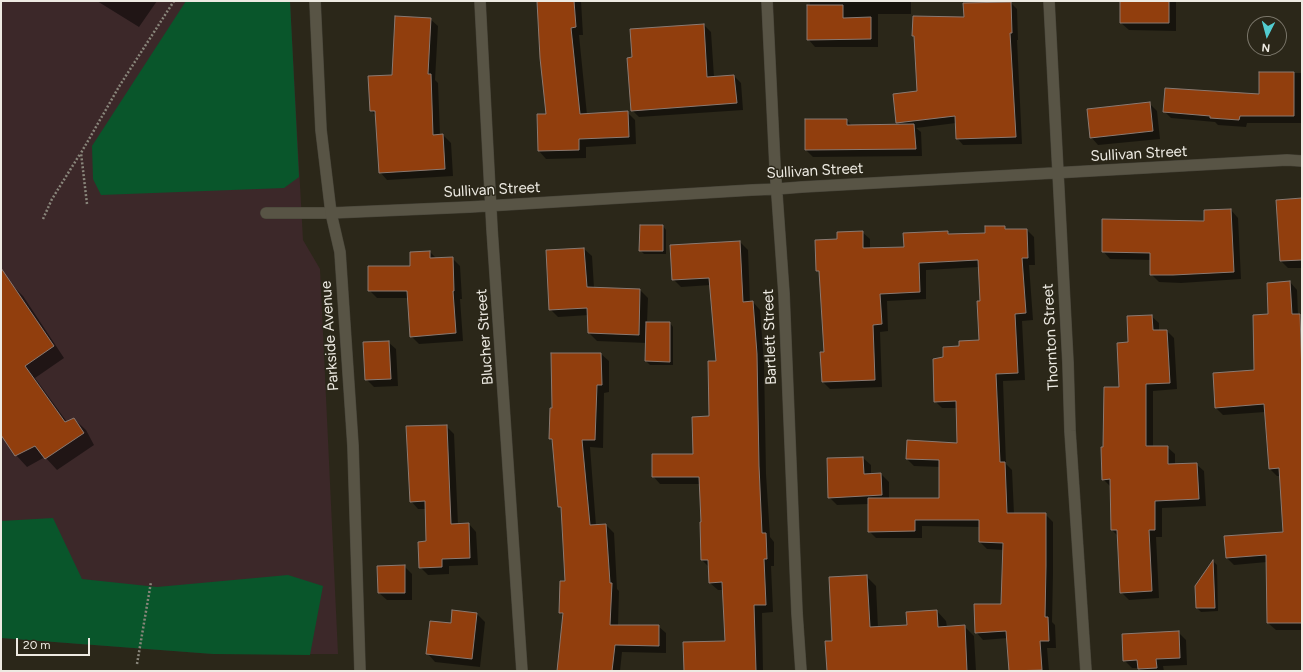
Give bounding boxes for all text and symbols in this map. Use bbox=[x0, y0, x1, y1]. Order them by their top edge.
north arrow bbox=[1247, 16, 1287, 56]
text: N bbox=[1261, 41, 1271, 54]
street label: Sullivan Street bbox=[1090, 142, 1188, 166]
street label: Sullivan Street bbox=[766, 159, 864, 183]
street label: Sullivan Street bbox=[443, 178, 541, 202]
street label: Parkside Avenue bbox=[317, 280, 343, 392]
street label: Thornton Street bbox=[1039, 283, 1063, 391]
street label: Blucher Street bbox=[473, 288, 497, 386]
street label: Bartlett Street bbox=[759, 289, 781, 385]
scale bar bbox=[18, 630, 92, 656]
text: 20 m bbox=[23, 638, 51, 652]

